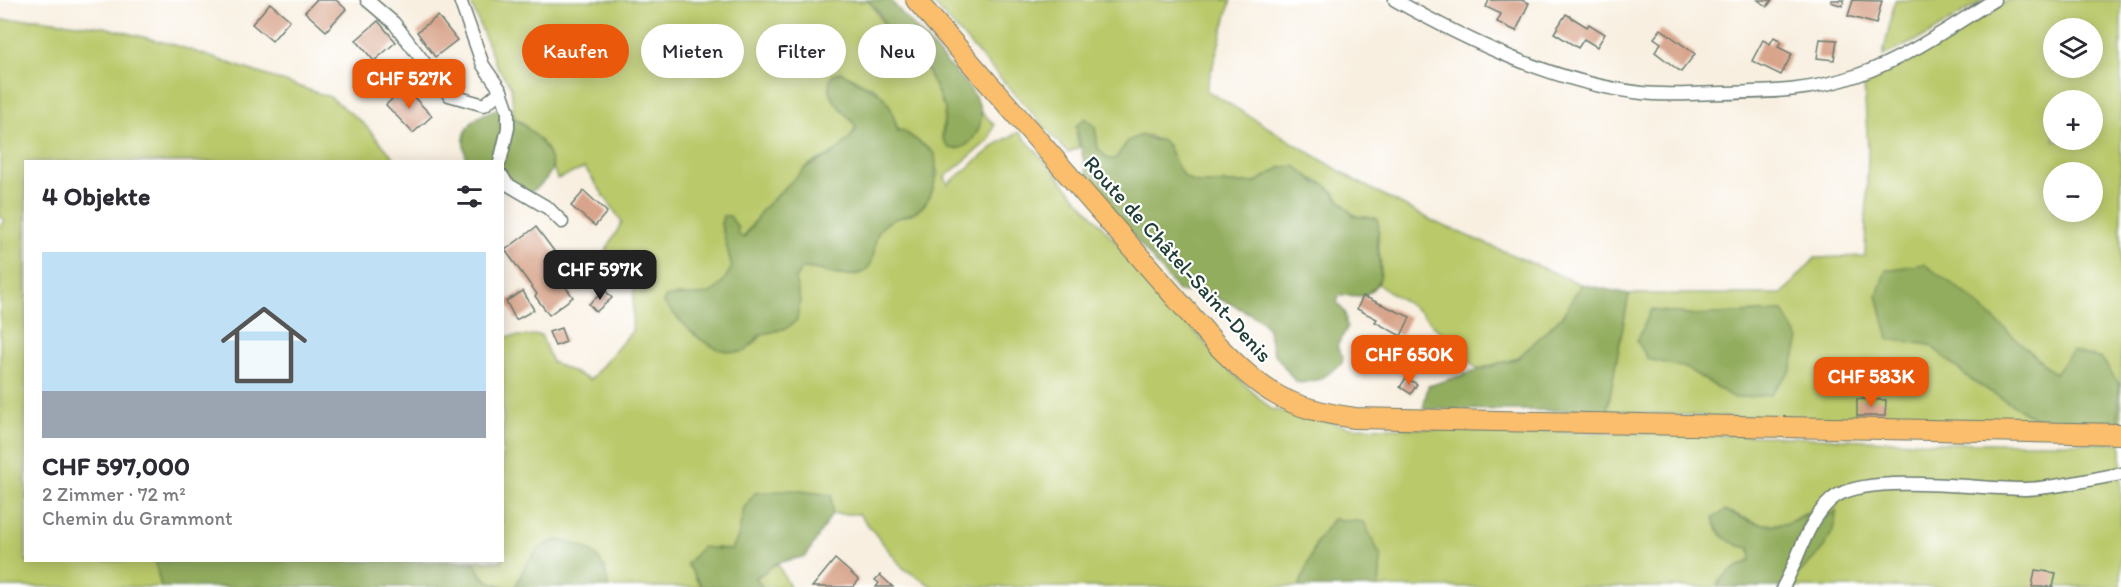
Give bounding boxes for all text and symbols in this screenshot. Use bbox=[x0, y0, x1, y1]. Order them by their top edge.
map controls bbox=[2043, 18, 2103, 222]
button: layers bbox=[2043, 18, 2103, 78]
chip: Kaufen bbox=[522, 24, 629, 78]
chip: Mieten bbox=[641, 24, 744, 78]
chip: Filter bbox=[756, 24, 846, 78]
chip: Neu bbox=[858, 24, 936, 78]
pin: CHF 527K bbox=[347, 59, 471, 110]
text: CHF 527K bbox=[366, 66, 452, 90]
button: + bbox=[2043, 90, 2103, 150]
street label: Route de Châtel-Saint-Denis bbox=[1078, 150, 1278, 368]
button: − bbox=[2043, 162, 2103, 222]
text: 4 Objekte bbox=[42, 180, 150, 212]
icon: filters bbox=[453, 180, 486, 213]
pin: CHF 597K bbox=[538, 250, 662, 301]
text: CHF 597K bbox=[557, 257, 643, 281]
icon: home bbox=[210, 291, 318, 399]
pin: CHF 650K bbox=[1347, 335, 1471, 386]
text: CHF 650K bbox=[1365, 342, 1453, 366]
pin: CHF 583K bbox=[1809, 357, 1933, 408]
text: CHF 583K bbox=[1828, 364, 1914, 388]
text: CHF 597,000 bbox=[42, 450, 190, 482]
text: 2 Zimmer · 72 m² bbox=[42, 482, 186, 506]
text: Chemin du Grammont bbox=[42, 506, 233, 530]

